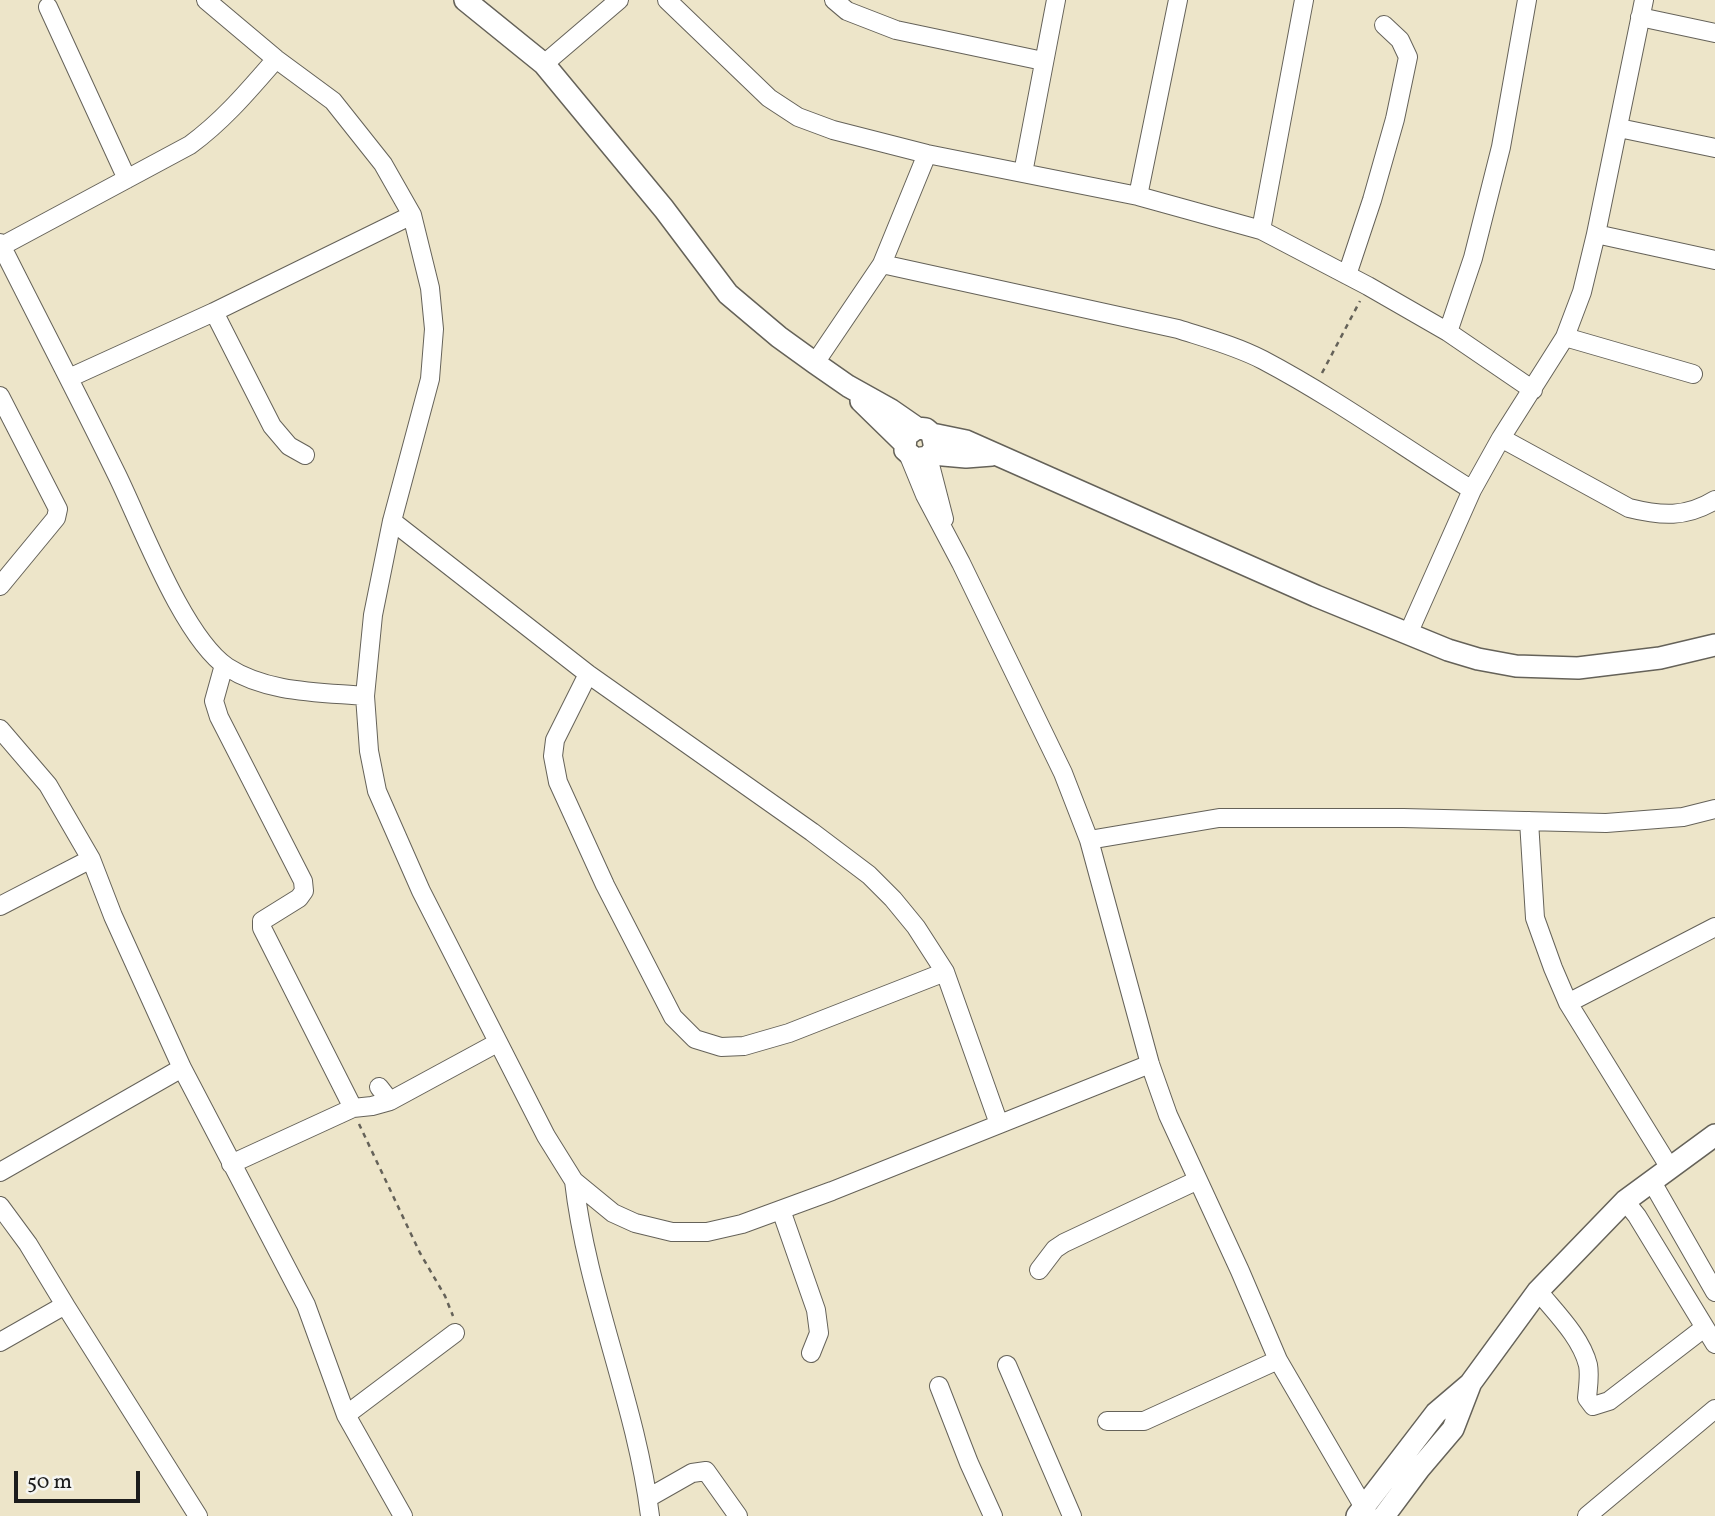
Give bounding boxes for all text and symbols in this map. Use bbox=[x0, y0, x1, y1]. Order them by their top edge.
scale bar bbox=[18, 1456, 144, 1500]
text: 50 m bbox=[27, 1468, 72, 1497]

